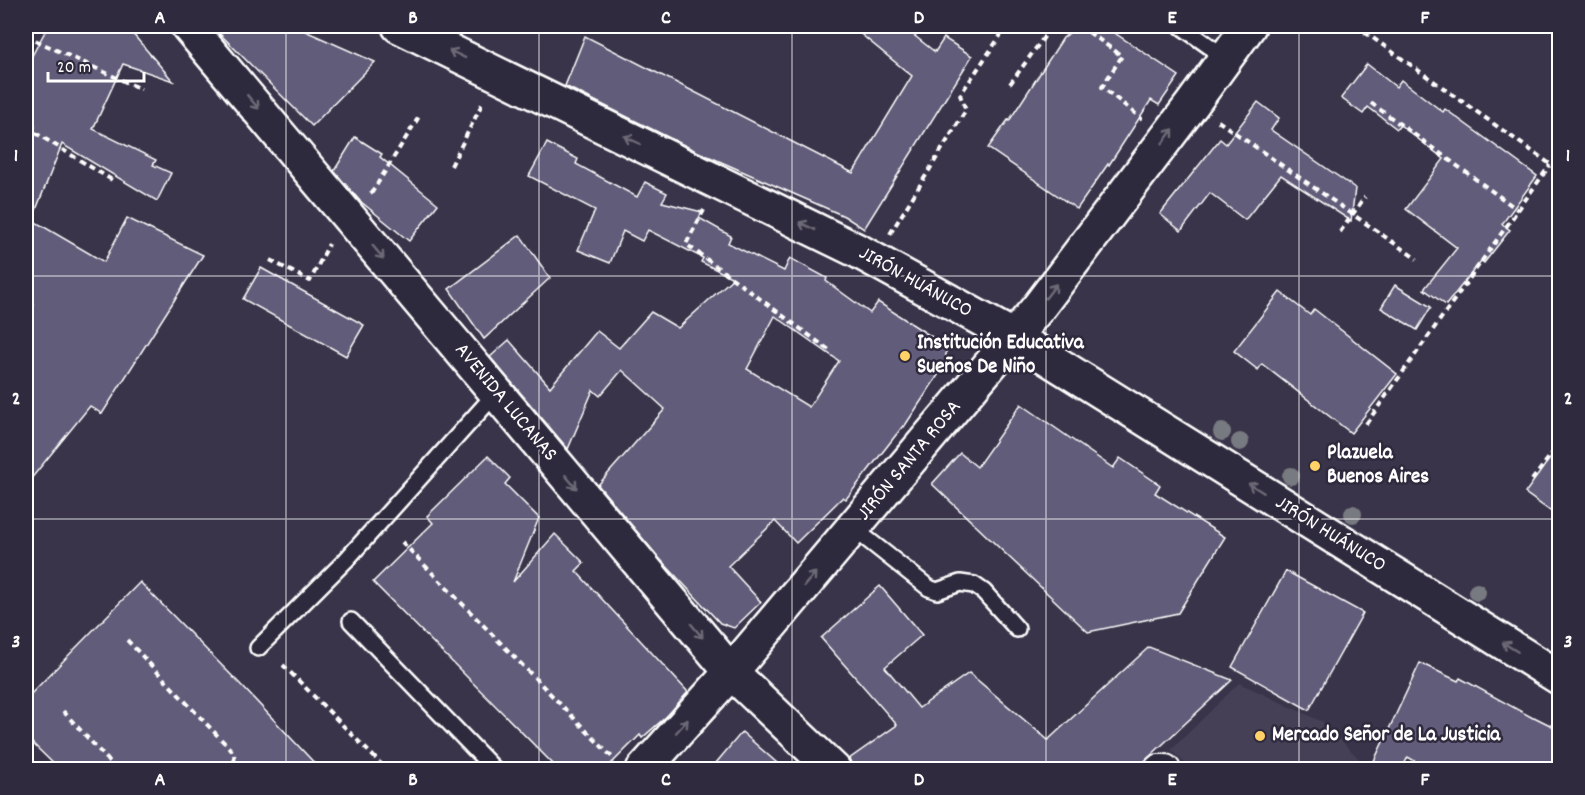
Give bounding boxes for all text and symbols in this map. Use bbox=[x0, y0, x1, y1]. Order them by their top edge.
text: A bbox=[155, 5, 166, 33]
text: B bbox=[408, 5, 418, 33]
text: C bbox=[661, 5, 671, 33]
text: D bbox=[914, 5, 925, 33]
text: E bbox=[1167, 5, 1177, 33]
text: F bbox=[1421, 5, 1431, 33]
scale bar bbox=[48, 45, 144, 83]
one-way arrow bbox=[449, 48, 467, 59]
text: 20 m bbox=[57, 56, 91, 81]
one-way arrow bbox=[246, 94, 260, 109]
one-way arrow bbox=[1162, 128, 1174, 144]
one-way arrow bbox=[624, 134, 642, 146]
text: 1 bbox=[14, 143, 18, 171]
text: 1 bbox=[1566, 143, 1570, 171]
one-way arrow bbox=[799, 220, 817, 232]
street label: JIRÓN HUÁNUCO bbox=[853, 239, 977, 327]
one-way arrow bbox=[371, 244, 385, 259]
one-way arrow bbox=[1044, 284, 1057, 300]
place label: Institución Educativa Sueños De Niño bbox=[917, 329, 1085, 383]
street label: AVENIDA LUCANAS bbox=[446, 337, 564, 469]
marker: Institución Educativa Sueños De Niño bbox=[898, 349, 912, 363]
text: 2 bbox=[12, 386, 20, 414]
text: 2 bbox=[1564, 386, 1572, 414]
street label: JIRÓN SANTA ROSA bbox=[850, 394, 970, 528]
place label: Plazuela Buenos Aires bbox=[1327, 439, 1429, 493]
marker: Plazuela Buenos Aires bbox=[1308, 459, 1322, 473]
one-way arrow bbox=[564, 474, 578, 489]
one-way arrow bbox=[1248, 482, 1264, 494]
street label: JIRÓN HUÁNUCO bbox=[1269, 489, 1391, 581]
one-way arrow bbox=[803, 572, 817, 587]
one-way arrow bbox=[690, 623, 703, 639]
text: 3 bbox=[12, 629, 20, 657]
text: 3 bbox=[1564, 629, 1572, 657]
one-way arrow bbox=[1502, 641, 1519, 653]
one-way arrow bbox=[675, 719, 689, 734]
place label: Mercado Señor de La Justicia bbox=[1272, 721, 1501, 751]
marker: Mercado Señor de La Justicia bbox=[1253, 729, 1267, 743]
text: A bbox=[155, 767, 166, 795]
text: B bbox=[408, 767, 418, 795]
text: C bbox=[661, 767, 671, 795]
text: D bbox=[914, 767, 925, 795]
text: E bbox=[1167, 767, 1177, 795]
text: F bbox=[1421, 767, 1431, 795]

